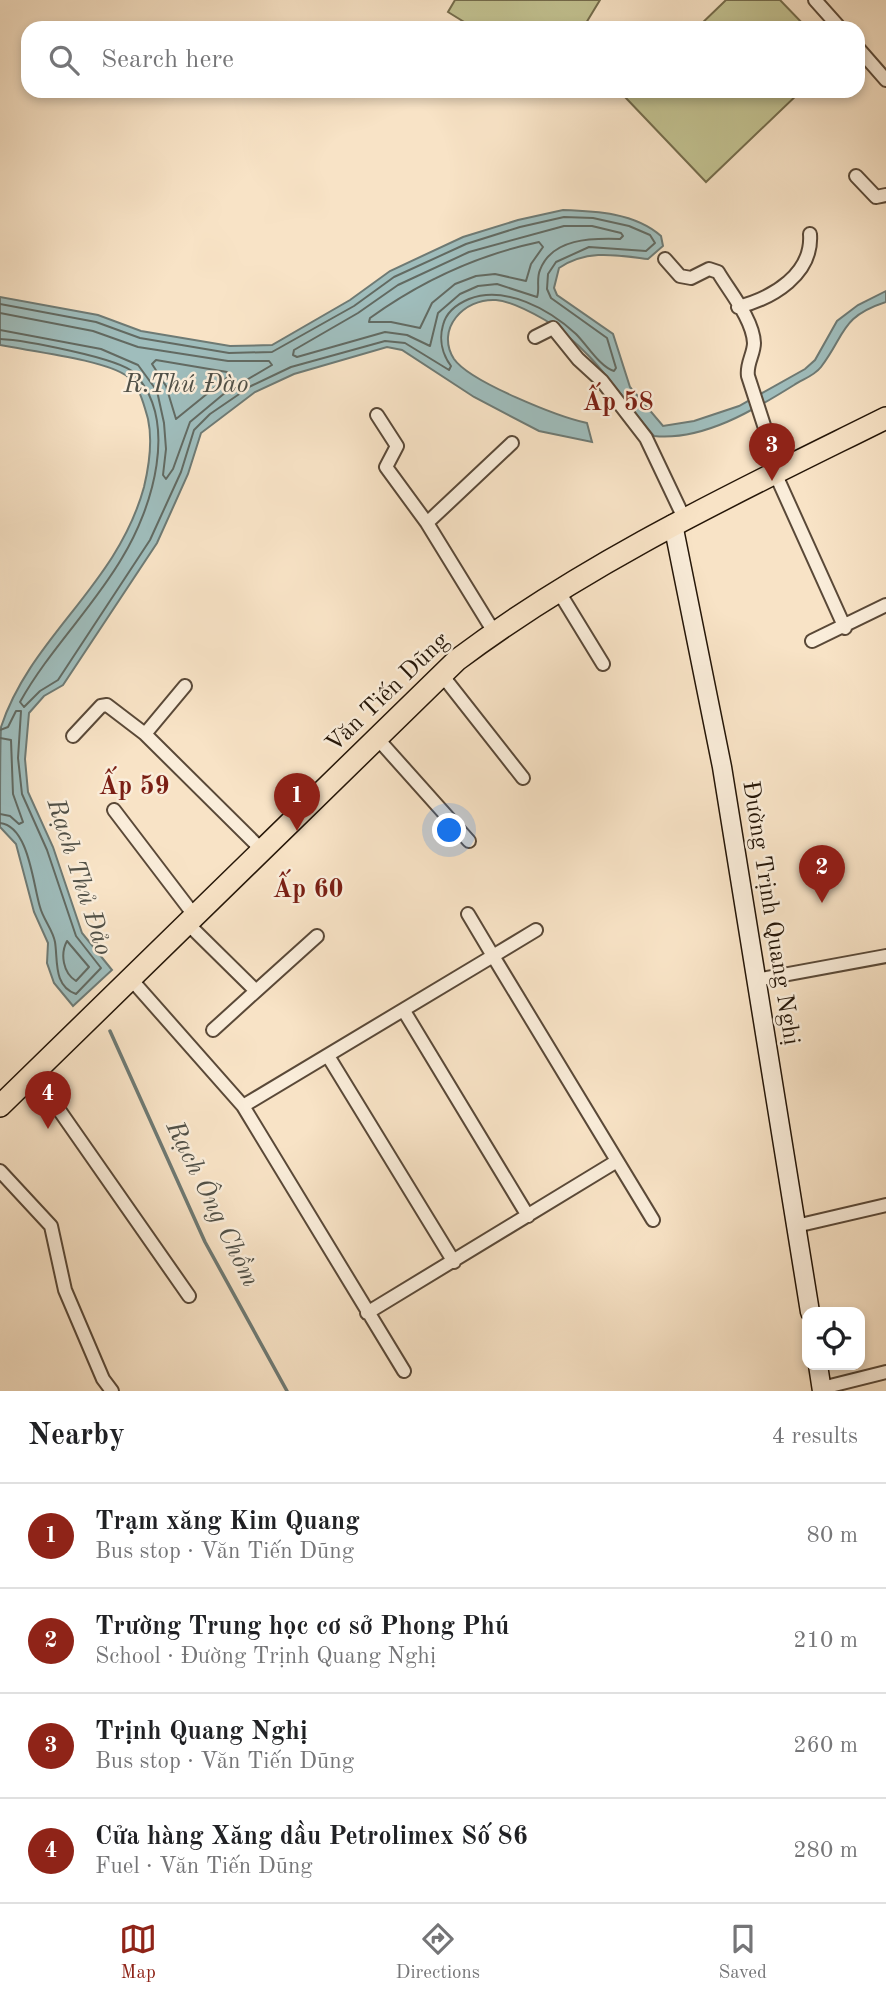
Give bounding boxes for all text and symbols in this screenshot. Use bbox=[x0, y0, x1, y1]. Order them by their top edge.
search box bbox=[21, 21, 865, 98]
icon: search bbox=[45, 41, 83, 79]
text: Search here bbox=[101, 47, 234, 73]
water label: R.Thú Đào bbox=[123, 372, 248, 398]
district label: Ấp 58 bbox=[582, 382, 654, 416]
pin: 3 bbox=[749, 423, 795, 481]
street label: Văn Tiến Dũng bbox=[321, 628, 454, 757]
district label: Ấp 59 bbox=[98, 766, 170, 800]
pin: 1 bbox=[274, 773, 320, 831]
street label: Đường Trịnh Quang Nghị bbox=[737, 779, 803, 1047]
water label: Rạch Thủ Đảo bbox=[41, 794, 117, 959]
your location bbox=[432, 813, 466, 847]
pin: 2 bbox=[799, 845, 845, 903]
district label: Ấp 60 bbox=[272, 869, 344, 903]
pin: 4 bbox=[25, 1071, 71, 1129]
water label: Rạch Ông Chồm bbox=[160, 1114, 268, 1291]
map controls bbox=[802, 1307, 865, 1370]
button: locate bbox=[802, 1307, 865, 1370]
text: Nearby bbox=[28, 1421, 125, 1451]
text: 4 results bbox=[772, 1425, 858, 1448]
text: Trạm xăng Kim Quang bbox=[95, 1509, 360, 1535]
text: 1 bbox=[44, 1524, 58, 1547]
text: 80 m bbox=[807, 1524, 858, 1547]
text: Bus stop · Văn Tiến Dũng bbox=[95, 1540, 354, 1563]
text: Trường Trung học cơ sở Phong Phú bbox=[95, 1614, 509, 1640]
text: 2 bbox=[44, 1629, 58, 1652]
text: 210 m bbox=[793, 1629, 858, 1652]
text: School · Đường Trịnh Quang Nghị bbox=[95, 1645, 436, 1668]
text: Trịnh Quang Nghị bbox=[95, 1719, 308, 1745]
text: 3 bbox=[44, 1734, 58, 1757]
text: 260 m bbox=[793, 1734, 858, 1757]
text: Bus stop · Văn Tiến Dũng bbox=[95, 1750, 354, 1773]
text: Cửa hàng Xăng dầu Petrolimex Số 86 bbox=[95, 1824, 528, 1850]
text: 4 bbox=[44, 1839, 58, 1862]
text: 280 m bbox=[793, 1839, 858, 1862]
text: Fuel · Văn Tiến Dũng bbox=[95, 1855, 313, 1878]
tab: Map bbox=[119, 1920, 157, 1985]
tab: Directions bbox=[396, 1920, 480, 1985]
tab: Saved bbox=[718, 1920, 767, 1985]

